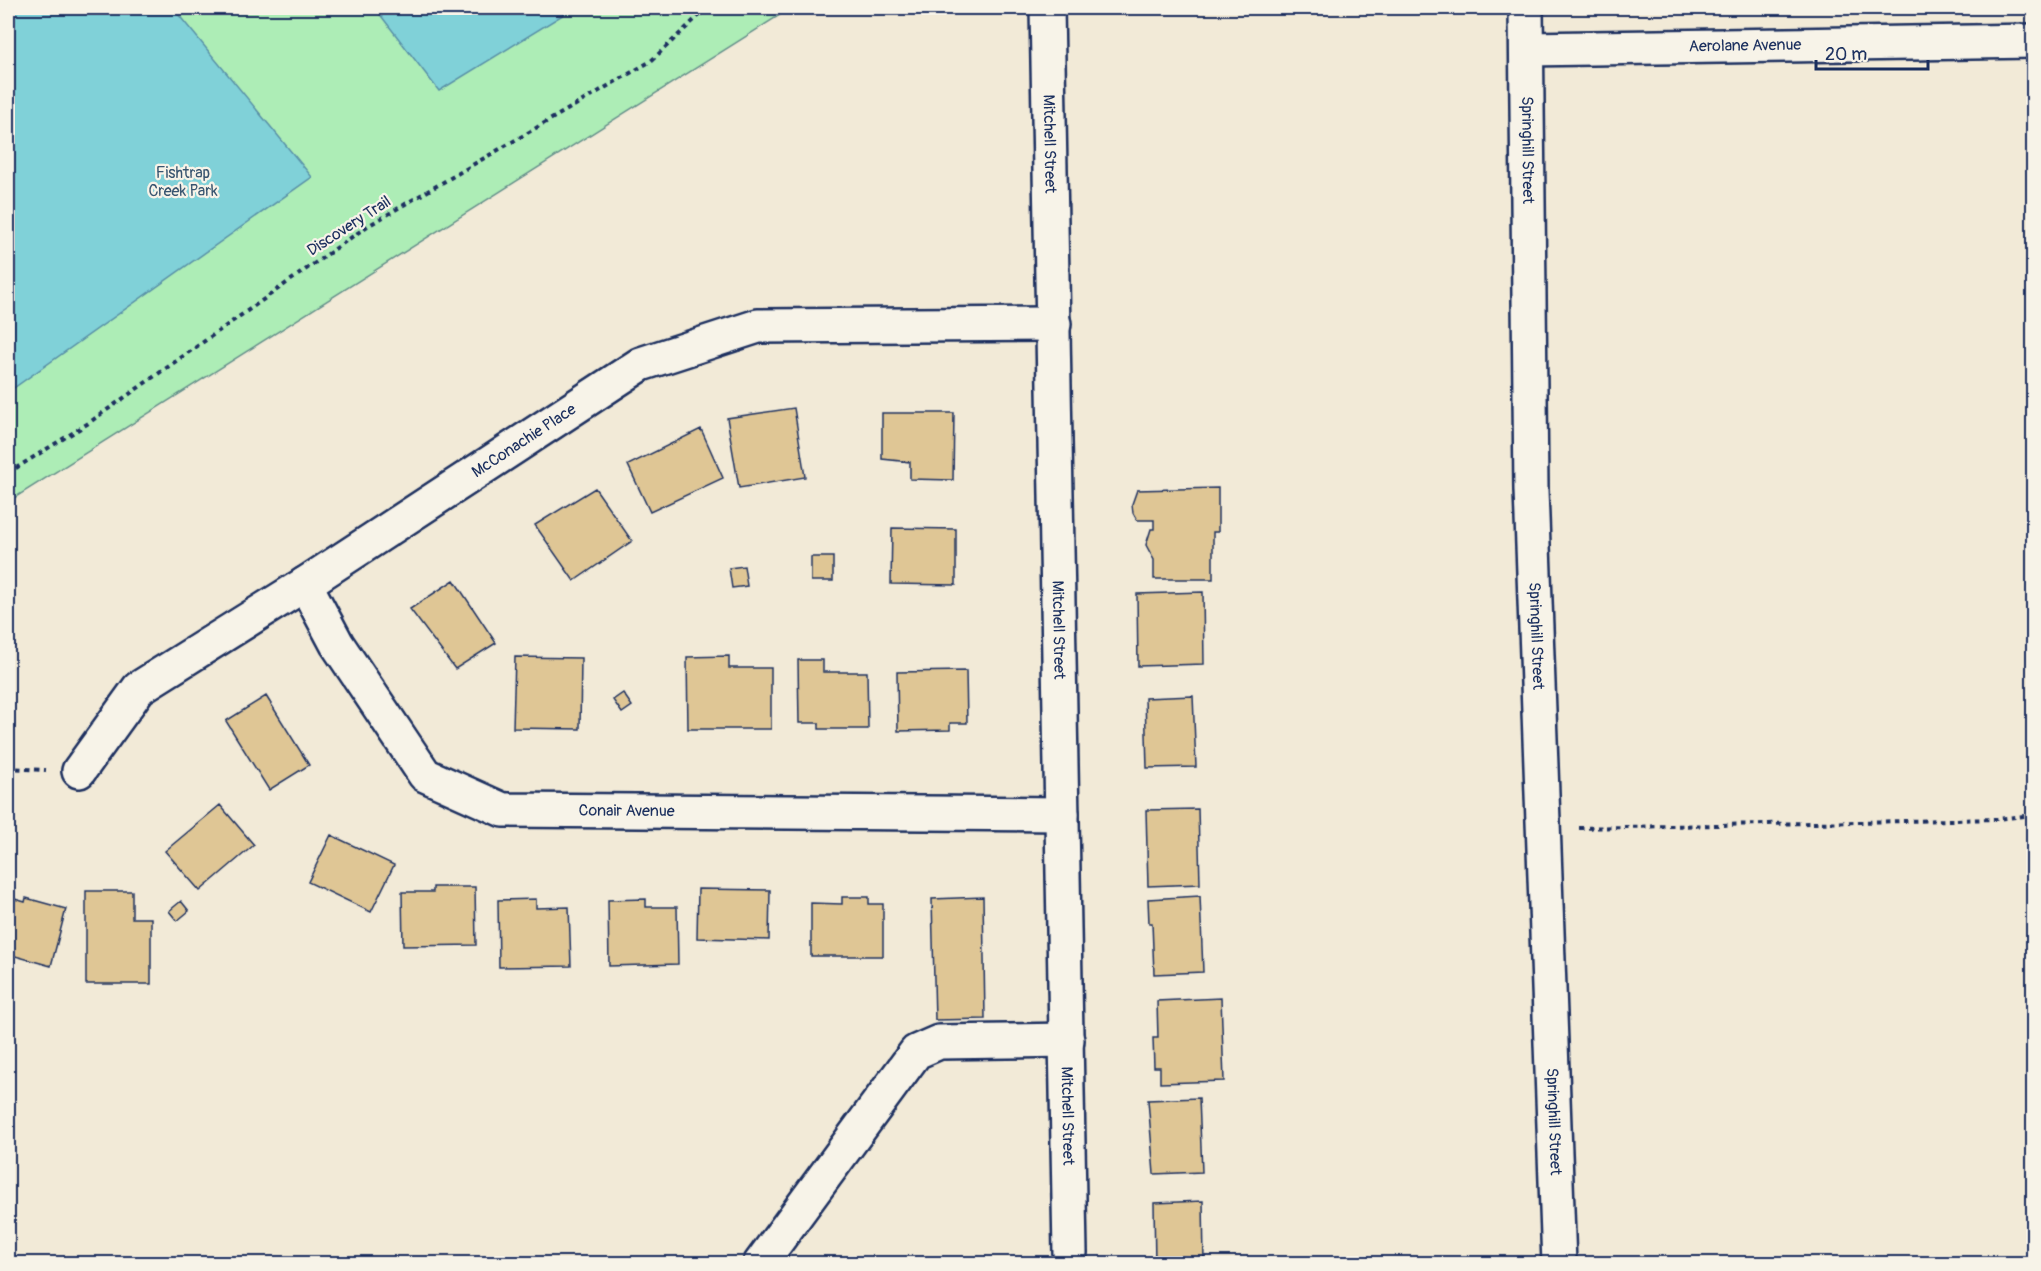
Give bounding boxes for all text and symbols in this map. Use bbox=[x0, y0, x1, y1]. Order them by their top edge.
scale bar bbox=[1816, 33, 1928, 71]
street label: Aerolane Avenue bbox=[1688, 35, 1802, 56]
text: 20 m bbox=[1825, 43, 1867, 66]
street label: Mitchell Street bbox=[1039, 94, 1060, 194]
street label: Springhill Street bbox=[1517, 96, 1538, 204]
park label: Fishtrap Creek Park bbox=[148, 163, 218, 201]
street label: Discovery Trail bbox=[303, 191, 395, 261]
street label: McConachie Place bbox=[468, 399, 580, 482]
street label: Mitchell Street bbox=[1048, 580, 1069, 680]
street label: Springhill Street bbox=[1524, 582, 1548, 691]
street label: Conair Avenue bbox=[579, 801, 675, 821]
street label: Mitchell Street bbox=[1057, 1066, 1078, 1166]
street label: Springhill Street bbox=[1542, 1067, 1566, 1176]

